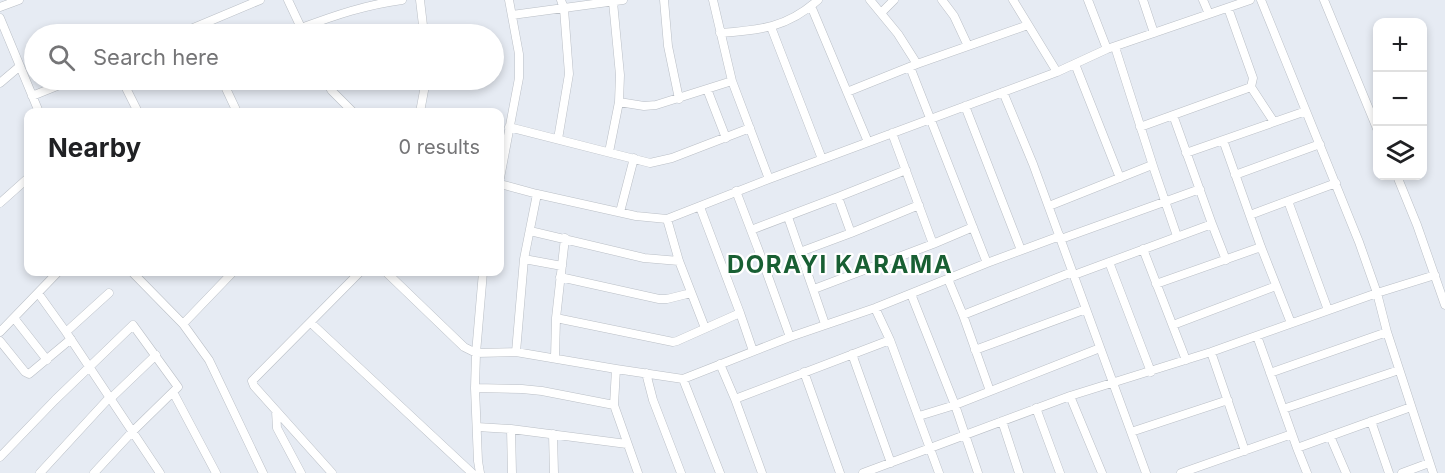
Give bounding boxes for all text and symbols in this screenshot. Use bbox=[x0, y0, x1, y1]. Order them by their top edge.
map controls bbox=[1373, 18, 1427, 180]
button: + bbox=[1373, 18, 1427, 72]
search box bbox=[24, 24, 504, 90]
icon: search bbox=[45, 41, 78, 74]
text: Search here bbox=[93, 44, 219, 70]
button: − bbox=[1373, 72, 1427, 126]
button: layers bbox=[1373, 126, 1427, 180]
text: Nearby bbox=[48, 132, 141, 163]
text: 0 results bbox=[398, 135, 480, 159]
district label: DORAYI KARAMA bbox=[727, 250, 953, 279]

